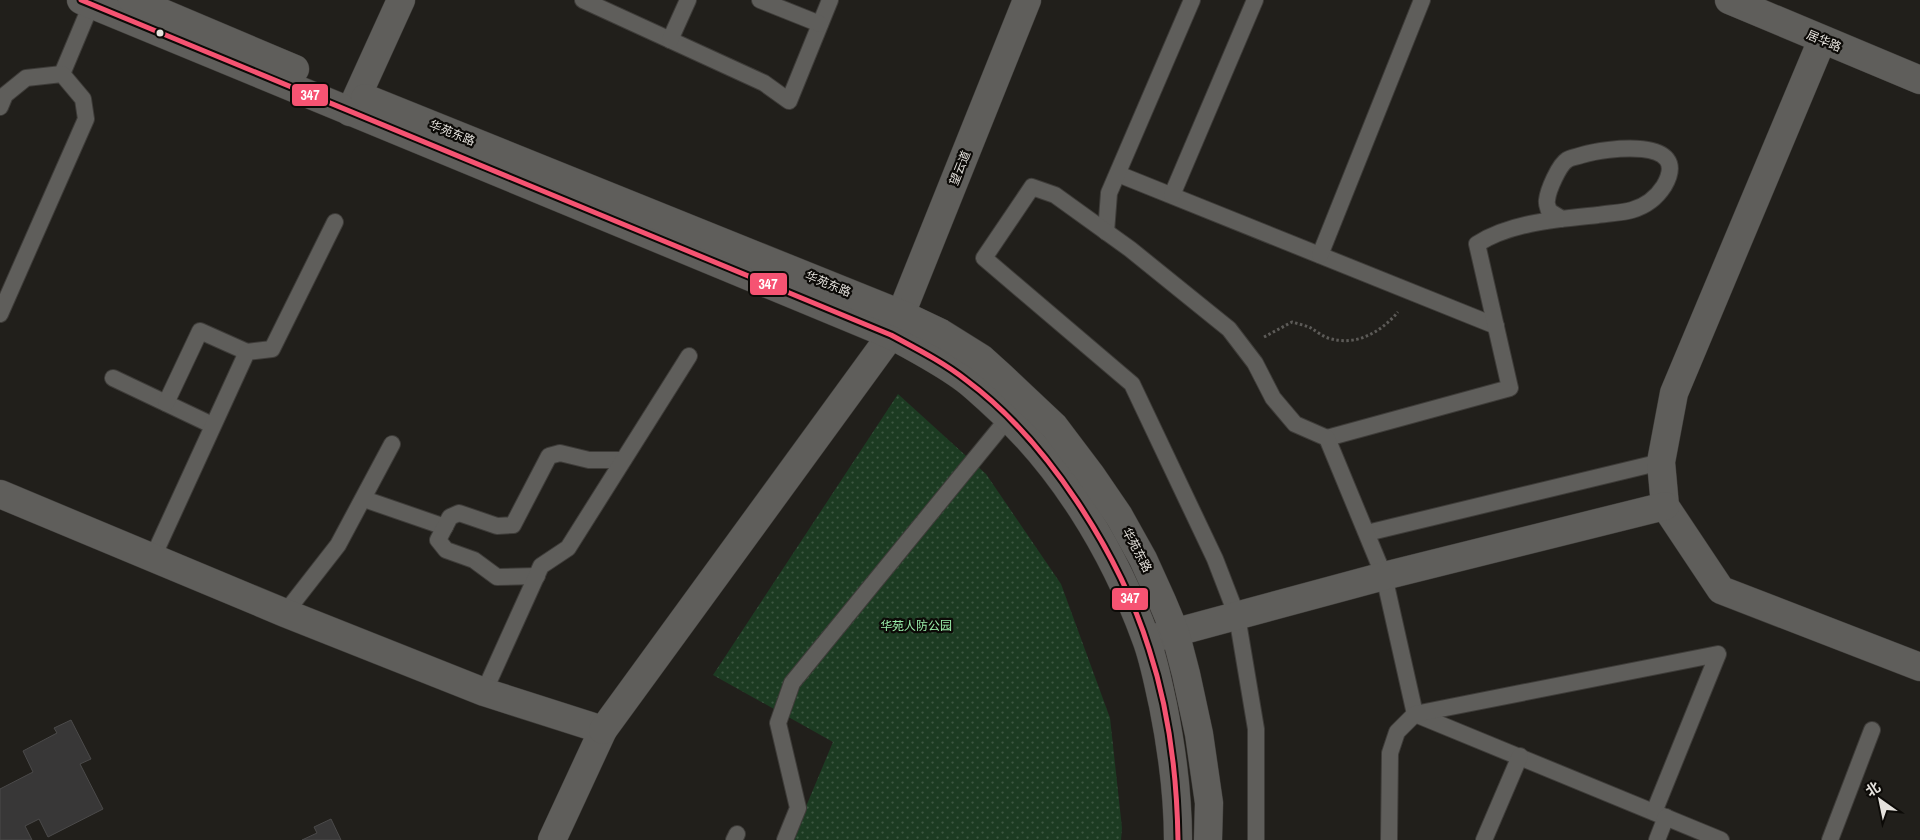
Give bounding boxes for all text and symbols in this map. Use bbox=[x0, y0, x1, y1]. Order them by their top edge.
street label: 居华路 bbox=[1804, 27, 1844, 55]
unlabelled marker bbox=[155, 28, 165, 38]
line badge: 347 bbox=[291, 83, 329, 107]
text: 347 bbox=[300, 86, 320, 104]
street label: 华苑东路 bbox=[427, 117, 477, 149]
street label: 望云道 bbox=[946, 148, 974, 188]
street label: 华苑东路 bbox=[803, 268, 853, 300]
line badge: 347 bbox=[749, 272, 788, 296]
text: 347 bbox=[758, 275, 778, 293]
street label: 华苑东路 bbox=[1119, 525, 1155, 575]
line badge: 347 bbox=[1111, 587, 1149, 611]
text: 347 bbox=[1120, 589, 1140, 607]
park label: 华苑人防公园 bbox=[880, 618, 952, 634]
north arrow bbox=[1855, 775, 1905, 825]
text: 北 bbox=[1862, 778, 1884, 800]

